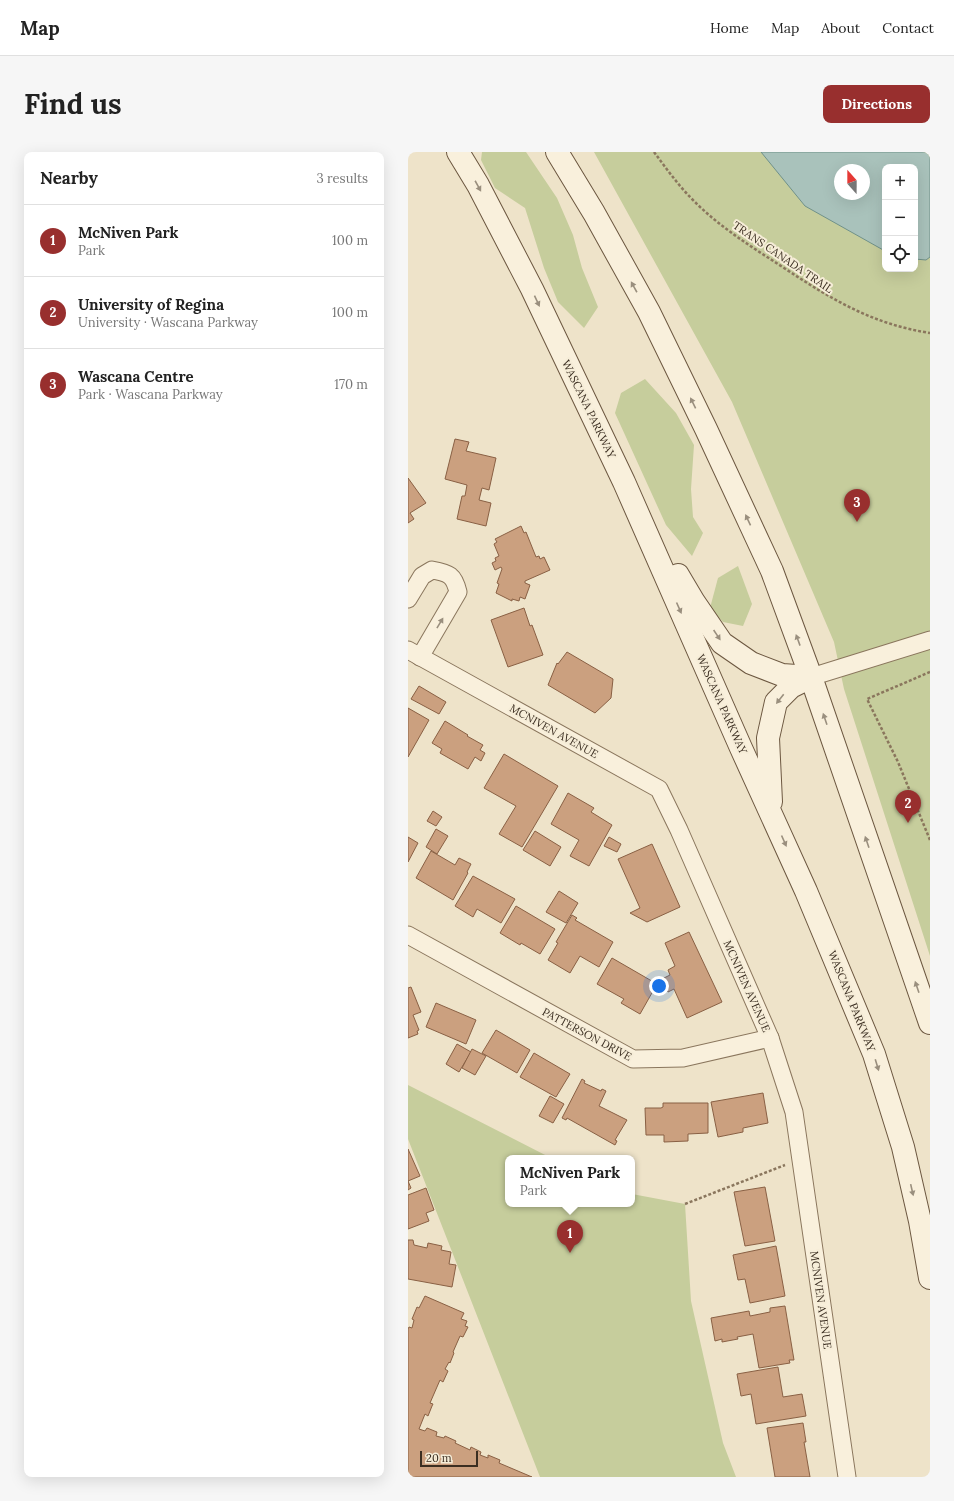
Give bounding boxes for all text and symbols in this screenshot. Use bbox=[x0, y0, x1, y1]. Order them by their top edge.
text: Map bbox=[20, 16, 60, 40]
text: Home bbox=[710, 19, 749, 37]
text: Map bbox=[771, 19, 799, 37]
text: About bbox=[821, 19, 860, 37]
text: Contact bbox=[882, 19, 934, 37]
button: Directions bbox=[823, 85, 930, 123]
text: Find us bbox=[24, 86, 122, 122]
north arrow bbox=[834, 164, 870, 200]
map controls bbox=[882, 164, 918, 272]
button: + bbox=[882, 164, 918, 200]
text: Nearby bbox=[40, 167, 98, 189]
text: 3 results bbox=[316, 170, 368, 187]
one-way arrow bbox=[474, 180, 481, 191]
button: − bbox=[882, 200, 918, 236]
street label: TRANS CANADA TRAIL bbox=[730, 218, 836, 296]
text: McNiven Park bbox=[78, 223, 179, 242]
text: 1 bbox=[50, 232, 56, 249]
text: 100 m bbox=[332, 232, 368, 249]
button: locate bbox=[882, 236, 918, 272]
text: Park bbox=[78, 242, 105, 259]
one-way arrow bbox=[631, 281, 638, 293]
text: University of Regina bbox=[78, 295, 224, 314]
one-way arrow bbox=[534, 295, 540, 307]
text: 2 bbox=[50, 304, 56, 321]
text: 100 m bbox=[332, 304, 368, 321]
text: University · Wascana Parkway bbox=[78, 314, 258, 331]
street label: WASCANA PARKWAY bbox=[559, 358, 619, 461]
text: Wascana Centre bbox=[78, 367, 194, 386]
text: 3 bbox=[49, 376, 57, 393]
text: 170 m bbox=[334, 376, 368, 393]
text: Park · Wascana Parkway bbox=[78, 386, 223, 403]
one-way arrow bbox=[690, 397, 696, 408]
pin: 3 bbox=[844, 489, 870, 522]
one-way arrow bbox=[745, 515, 751, 526]
one-way arrow bbox=[677, 602, 683, 614]
one-way arrow bbox=[436, 618, 444, 628]
one-way arrow bbox=[713, 630, 720, 641]
one-way arrow bbox=[794, 634, 800, 646]
street label: WASCANA PARKWAY bbox=[694, 652, 751, 757]
one-way arrow bbox=[776, 694, 784, 705]
street label: MCNIVEN AVENUE bbox=[507, 701, 601, 761]
one-way arrow bbox=[821, 712, 827, 724]
pin: 2 bbox=[895, 790, 921, 823]
one-way arrow bbox=[864, 835, 870, 847]
one-way arrow bbox=[781, 836, 787, 847]
street label: MCNIVEN AVENUE bbox=[720, 938, 774, 1034]
street label: WASCANA PARKWAY bbox=[825, 948, 879, 1055]
your location bbox=[649, 976, 669, 996]
one-way arrow bbox=[914, 980, 920, 992]
street label: PATTERSON DRIVE bbox=[540, 1004, 634, 1064]
one-way arrow bbox=[874, 1059, 880, 1071]
popup bbox=[505, 1155, 635, 1207]
text: McNiven Park bbox=[520, 1163, 620, 1182]
text: Park bbox=[520, 1182, 547, 1199]
one-way arrow bbox=[910, 1183, 916, 1196]
pin: 1 bbox=[557, 1220, 583, 1253]
street label: MCNIVEN AVENUE bbox=[807, 1250, 835, 1350]
scale bar bbox=[420, 1449, 478, 1468]
text: 20 m bbox=[426, 1451, 451, 1465]

